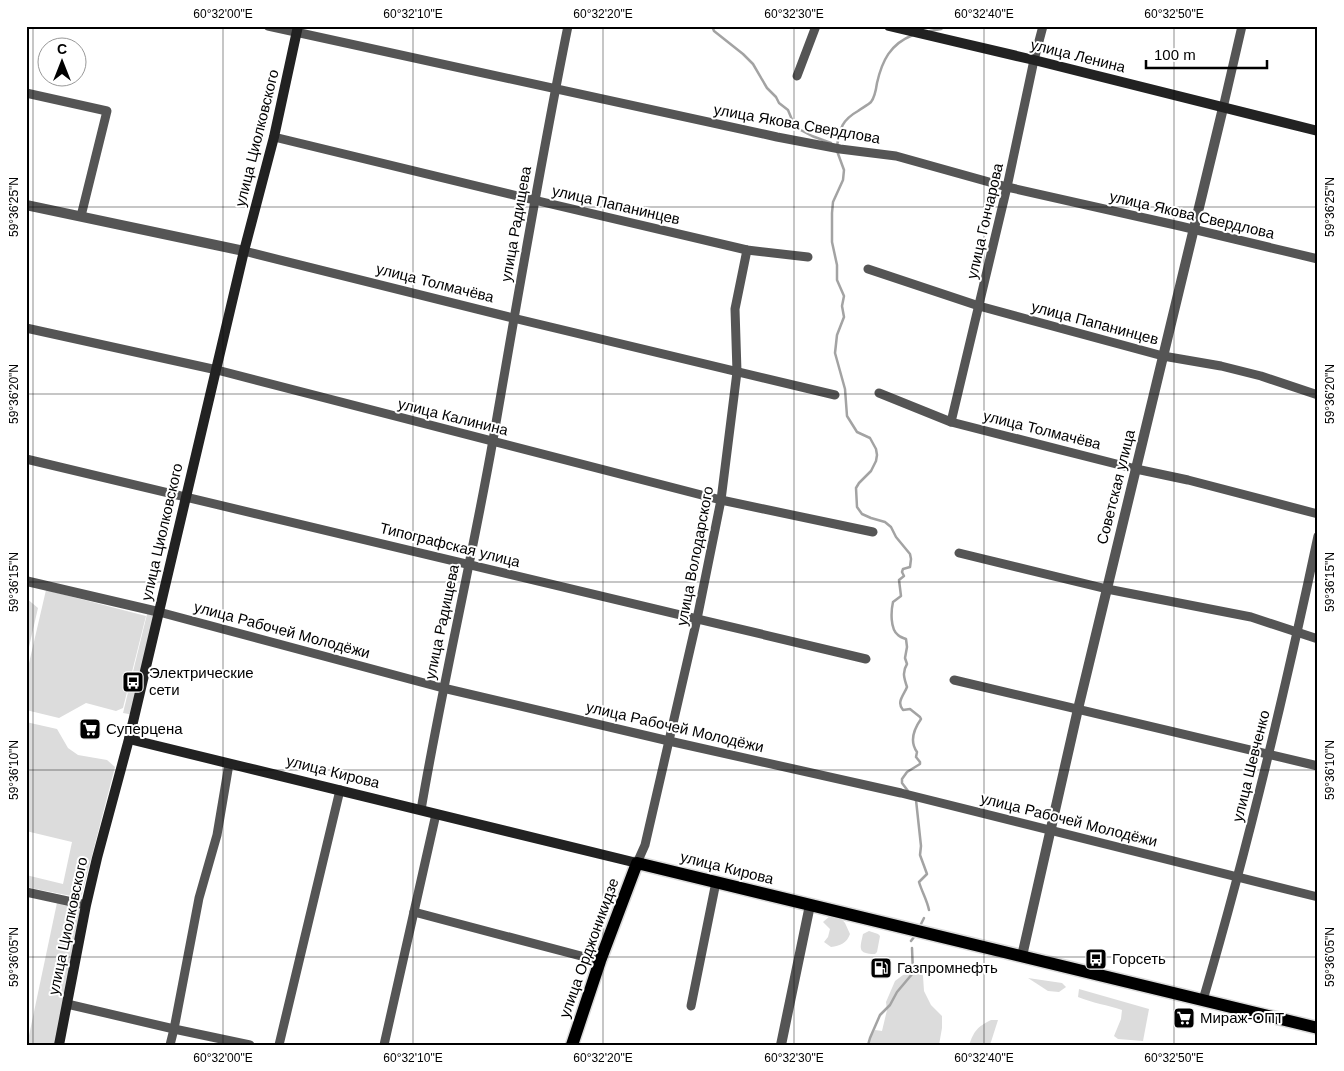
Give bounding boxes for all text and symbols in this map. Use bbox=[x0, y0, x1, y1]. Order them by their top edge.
text: 60°32'00"E bbox=[193, 7, 253, 21]
text: 60°32'10"E bbox=[383, 7, 443, 21]
text: 60°32'20"E bbox=[573, 7, 633, 21]
text: 60°32'30"E bbox=[764, 7, 824, 21]
text: 60°32'40"E bbox=[954, 7, 1014, 21]
text: 60°32'50"E bbox=[1144, 7, 1204, 21]
street label: улица Ленина bbox=[1029, 36, 1128, 76]
north arrow bbox=[38, 38, 88, 88]
scale bar bbox=[1146, 38, 1268, 70]
text: С bbox=[57, 41, 67, 57]
text: 100 m bbox=[1154, 46, 1196, 63]
street label: улица Циолковского bbox=[231, 68, 282, 208]
street label: улица Якова Свердлова bbox=[713, 100, 882, 147]
street label: улица Гончарова bbox=[963, 161, 1006, 280]
street label: улица Радищева bbox=[497, 164, 534, 283]
text: 59°36'25"N bbox=[7, 177, 21, 237]
text: 59°36'25"N bbox=[1323, 177, 1337, 237]
street label: улица Папанинцев bbox=[551, 182, 682, 227]
street label: улица Якова Свердлова bbox=[1108, 187, 1277, 242]
street label: улица Толмачёва bbox=[374, 260, 496, 306]
street label: улица Папанинцев bbox=[1030, 297, 1160, 348]
text: 59°36'20"N bbox=[7, 364, 21, 424]
text: 59°36'20"N bbox=[1323, 364, 1337, 424]
street label: улица Калинина bbox=[396, 395, 511, 439]
street label: улица Толмачёва bbox=[981, 407, 1103, 453]
street label: Советская улица bbox=[1093, 427, 1138, 546]
street label: улица Циолковского bbox=[137, 461, 186, 602]
street label: улица Володарского bbox=[673, 485, 716, 627]
street label: Типографская улица bbox=[378, 519, 523, 570]
text: 59°36'15"N bbox=[7, 552, 21, 612]
text: 59°36'15"N bbox=[1323, 552, 1337, 612]
street label: улица Радищева bbox=[421, 562, 462, 681]
street label: улица Рабочей Молодёжи bbox=[192, 598, 372, 661]
place label: Электрические сети bbox=[149, 664, 254, 698]
bus stop icon: Электрические сети bbox=[121, 670, 145, 694]
street label: улица Рабочей Молодёжи bbox=[585, 698, 766, 755]
street label: улица Шевченко bbox=[1228, 708, 1273, 823]
supermarket icon: Суперцена bbox=[78, 717, 102, 741]
place label: Суперцена bbox=[106, 720, 183, 737]
text: 59°36'10"N bbox=[7, 740, 21, 800]
text: 59°36'10"N bbox=[1323, 740, 1337, 800]
street label: улица Кирова bbox=[285, 752, 382, 791]
street label: улица Рабочей Молодёжи bbox=[979, 789, 1159, 850]
street label: улица Кирова bbox=[679, 848, 776, 887]
street label: улица Циолковского bbox=[45, 855, 90, 996]
street label: улица Орджоникидзе bbox=[555, 876, 622, 1020]
text: 59°36'05"N bbox=[7, 927, 21, 987]
text: 59°36'05"N bbox=[1323, 927, 1337, 987]
bus stop icon: Горсеть bbox=[1084, 947, 1108, 971]
place label: Горсеть bbox=[1112, 950, 1166, 967]
fuel station icon: Газпромнефть bbox=[869, 956, 893, 980]
place label: Газпромнефть bbox=[897, 959, 998, 976]
supermarket icon: Мираж-ОПТ bbox=[1172, 1006, 1196, 1030]
place label: Мираж-ОПТ bbox=[1200, 1009, 1284, 1026]
text: 60°32'00"E bbox=[193, 1051, 253, 1065]
text: 60°32'10"E bbox=[383, 1051, 443, 1065]
text: 60°32'20"E bbox=[573, 1051, 633, 1065]
text: 60°32'30"E bbox=[764, 1051, 824, 1065]
text: 60°32'40"E bbox=[954, 1051, 1014, 1065]
text: 60°32'50"E bbox=[1144, 1051, 1204, 1065]

